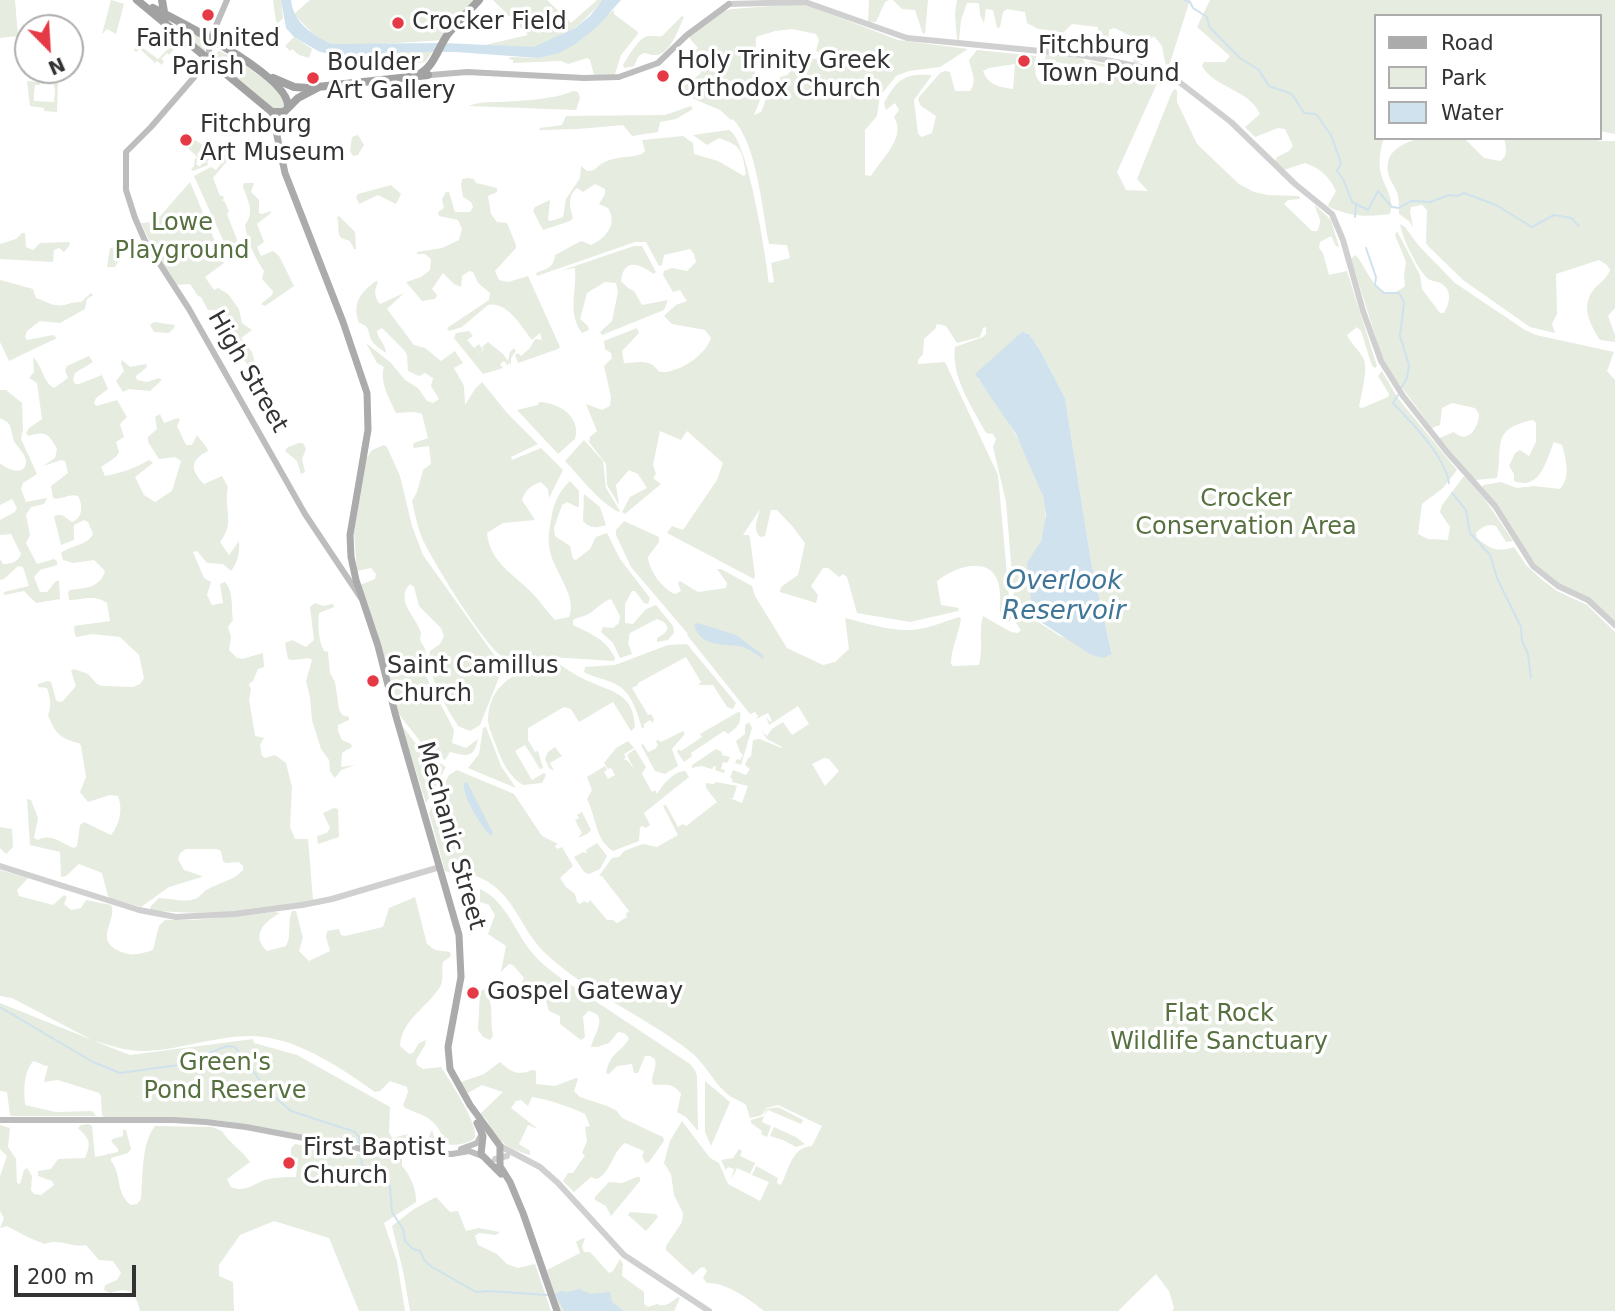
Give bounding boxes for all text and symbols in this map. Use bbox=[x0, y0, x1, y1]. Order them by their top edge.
marker: Faith United Parish bbox=[200, 7, 216, 23]
place label: Crocker Field bbox=[412, 9, 567, 37]
north arrow bbox=[14, 14, 84, 84]
legend bbox=[1374, 14, 1601, 140]
marker: Crocker Field bbox=[390, 15, 406, 31]
place label: Faith United Parish bbox=[136, 26, 280, 82]
text: Road bbox=[1441, 31, 1494, 55]
place label: Fitchburg Town Pound bbox=[1038, 33, 1180, 89]
place label: Holy Trinity Greek Orthodox Church bbox=[677, 48, 890, 104]
place label: Boulder Art Gallery bbox=[327, 50, 456, 106]
text: N bbox=[45, 53, 68, 80]
marker: Fitchburg Town Pound bbox=[1016, 53, 1032, 69]
text: Park bbox=[1441, 66, 1486, 90]
marker: Holy Trinity Greek Orthodox Church bbox=[655, 68, 671, 84]
marker: Boulder Art Gallery bbox=[305, 70, 321, 86]
text: Water bbox=[1441, 101, 1503, 125]
place label: Fitchburg Art Museum bbox=[200, 112, 345, 168]
marker: Fitchburg Art Museum bbox=[178, 132, 194, 148]
park label: Lowe Playground bbox=[115, 210, 249, 266]
street label: High Street bbox=[201, 306, 293, 438]
park label: Crocker Conservation Area bbox=[1135, 486, 1357, 542]
water label: Overlook Reservoir bbox=[1002, 566, 1126, 628]
place label: Saint Camillus Church bbox=[387, 653, 558, 709]
marker: Saint Camillus Church bbox=[365, 673, 381, 689]
street label: Mechanic Street bbox=[409, 739, 491, 933]
place label: Gospel Gateway bbox=[487, 979, 683, 1007]
marker: Gospel Gateway bbox=[465, 985, 481, 1001]
park label: Flat Rock Wildlife Sanctuary bbox=[1110, 1001, 1328, 1057]
park label: Green's Pond Reserve bbox=[144, 1050, 306, 1106]
place label: First Baptist Church bbox=[303, 1135, 446, 1191]
marker: First Baptist Church bbox=[281, 1155, 297, 1171]
scale bar bbox=[18, 1252, 140, 1296]
text: 200 m bbox=[27, 1265, 94, 1289]

